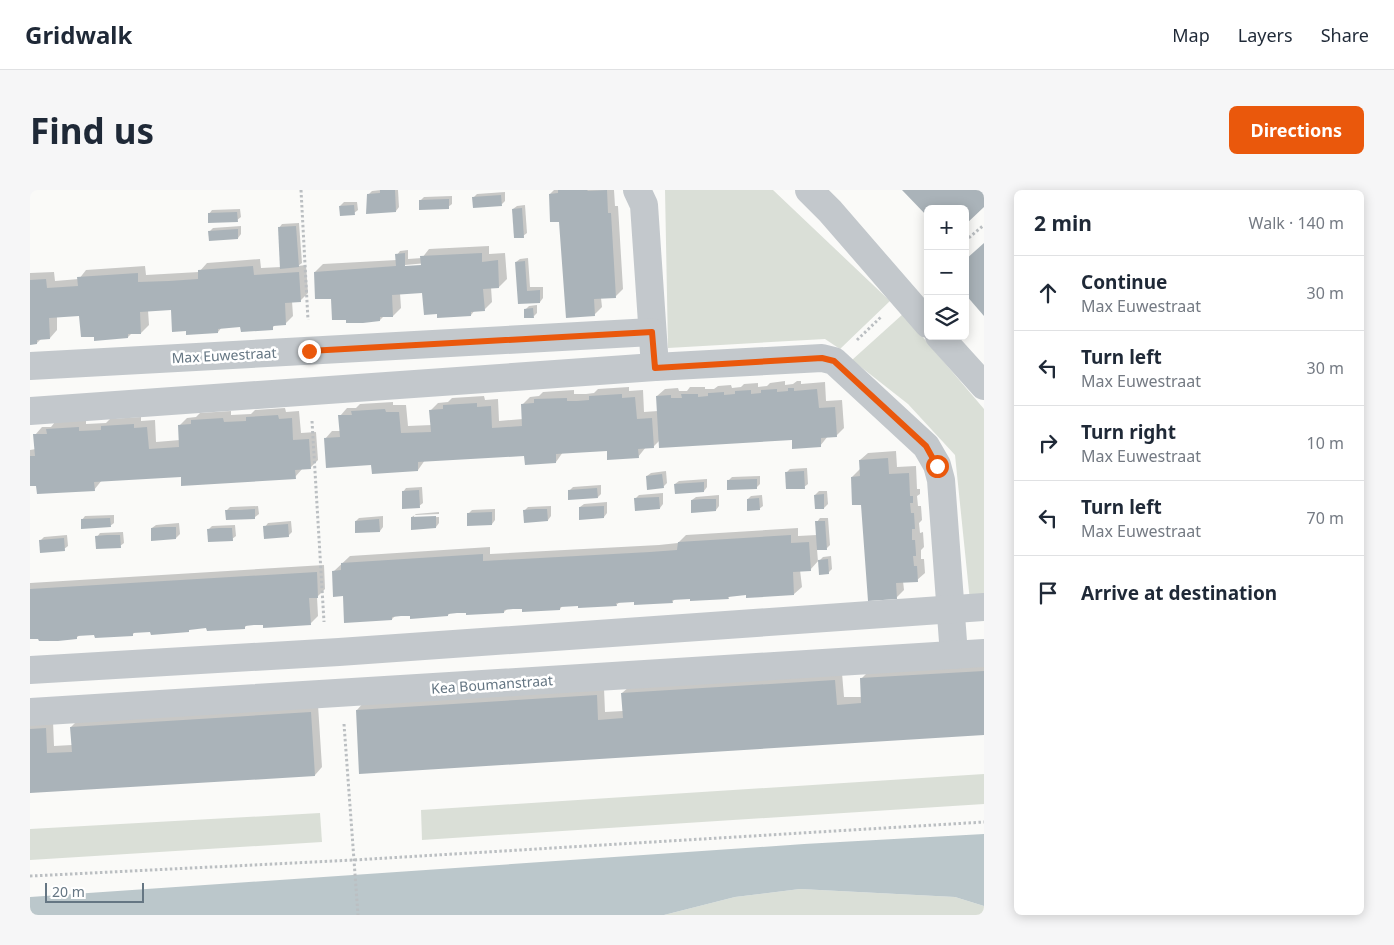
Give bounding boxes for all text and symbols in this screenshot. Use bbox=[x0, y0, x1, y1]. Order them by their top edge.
text: Gridwalk bbox=[25, 18, 132, 51]
text: Map bbox=[1172, 23, 1210, 47]
text: Layers bbox=[1238, 23, 1293, 47]
text: Share bbox=[1321, 23, 1369, 47]
button: Directions bbox=[1229, 106, 1364, 154]
text: Find us bbox=[30, 107, 154, 154]
map controls bbox=[924, 205, 969, 340]
button: + bbox=[924, 205, 969, 250]
text: 2 min bbox=[1034, 209, 1092, 237]
text: Walk · 140 m bbox=[1249, 212, 1344, 234]
button: − bbox=[924, 250, 969, 295]
text: Continue bbox=[1081, 269, 1167, 295]
icon: ahead bbox=[1034, 279, 1062, 307]
text: 30 m bbox=[1307, 282, 1344, 304]
button: layers bbox=[924, 295, 969, 340]
text: Max Euwestraat bbox=[1081, 295, 1201, 317]
route end bbox=[298, 340, 321, 363]
street label: Max Euwestraat bbox=[171, 343, 277, 367]
text: Turn left bbox=[1081, 344, 1162, 370]
icon: left bbox=[1034, 354, 1062, 382]
text: 30 m bbox=[1307, 357, 1344, 379]
text: Max Euwestraat bbox=[1081, 370, 1201, 392]
text: Turn right bbox=[1081, 419, 1176, 445]
icon: right bbox=[1034, 429, 1062, 457]
text: 10 m bbox=[1307, 432, 1344, 454]
text: Max Euwestraat bbox=[1081, 445, 1201, 467]
route start bbox=[926, 455, 949, 478]
text: Turn left bbox=[1081, 494, 1162, 520]
icon: left bbox=[1034, 504, 1062, 532]
text: 70 m bbox=[1307, 507, 1344, 529]
text: Max Euwestraat bbox=[1081, 520, 1201, 542]
icon: arrive bbox=[1034, 579, 1062, 607]
text: Arrive at destination bbox=[1081, 580, 1277, 606]
street label: Kea Boumanstraat bbox=[431, 670, 553, 698]
scale bar bbox=[45, 880, 144, 903]
text: 20 m bbox=[52, 882, 85, 901]

